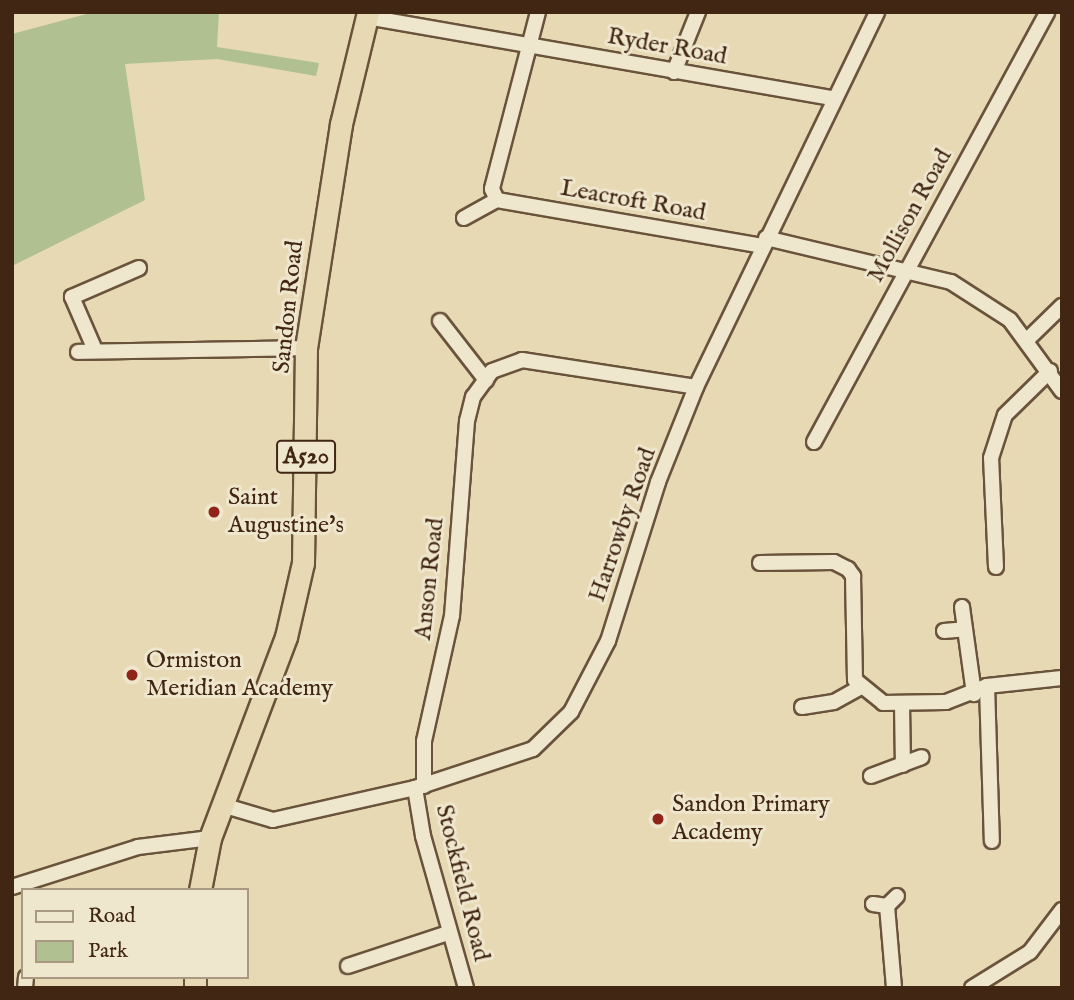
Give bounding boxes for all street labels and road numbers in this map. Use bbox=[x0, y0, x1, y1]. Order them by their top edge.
street label: Ryder Road bbox=[605, 22, 729, 72]
street label: Mollison Road bbox=[861, 144, 959, 288]
street label: Leacroft Road bbox=[558, 174, 708, 228]
street label: Sandon Road bbox=[268, 239, 310, 375]
road number: A520 bbox=[274, 438, 338, 477]
street label: Harrowby Road bbox=[583, 444, 663, 606]
street label: Anson Road bbox=[409, 517, 451, 641]
street label: Stockfield Road bbox=[429, 802, 495, 964]

